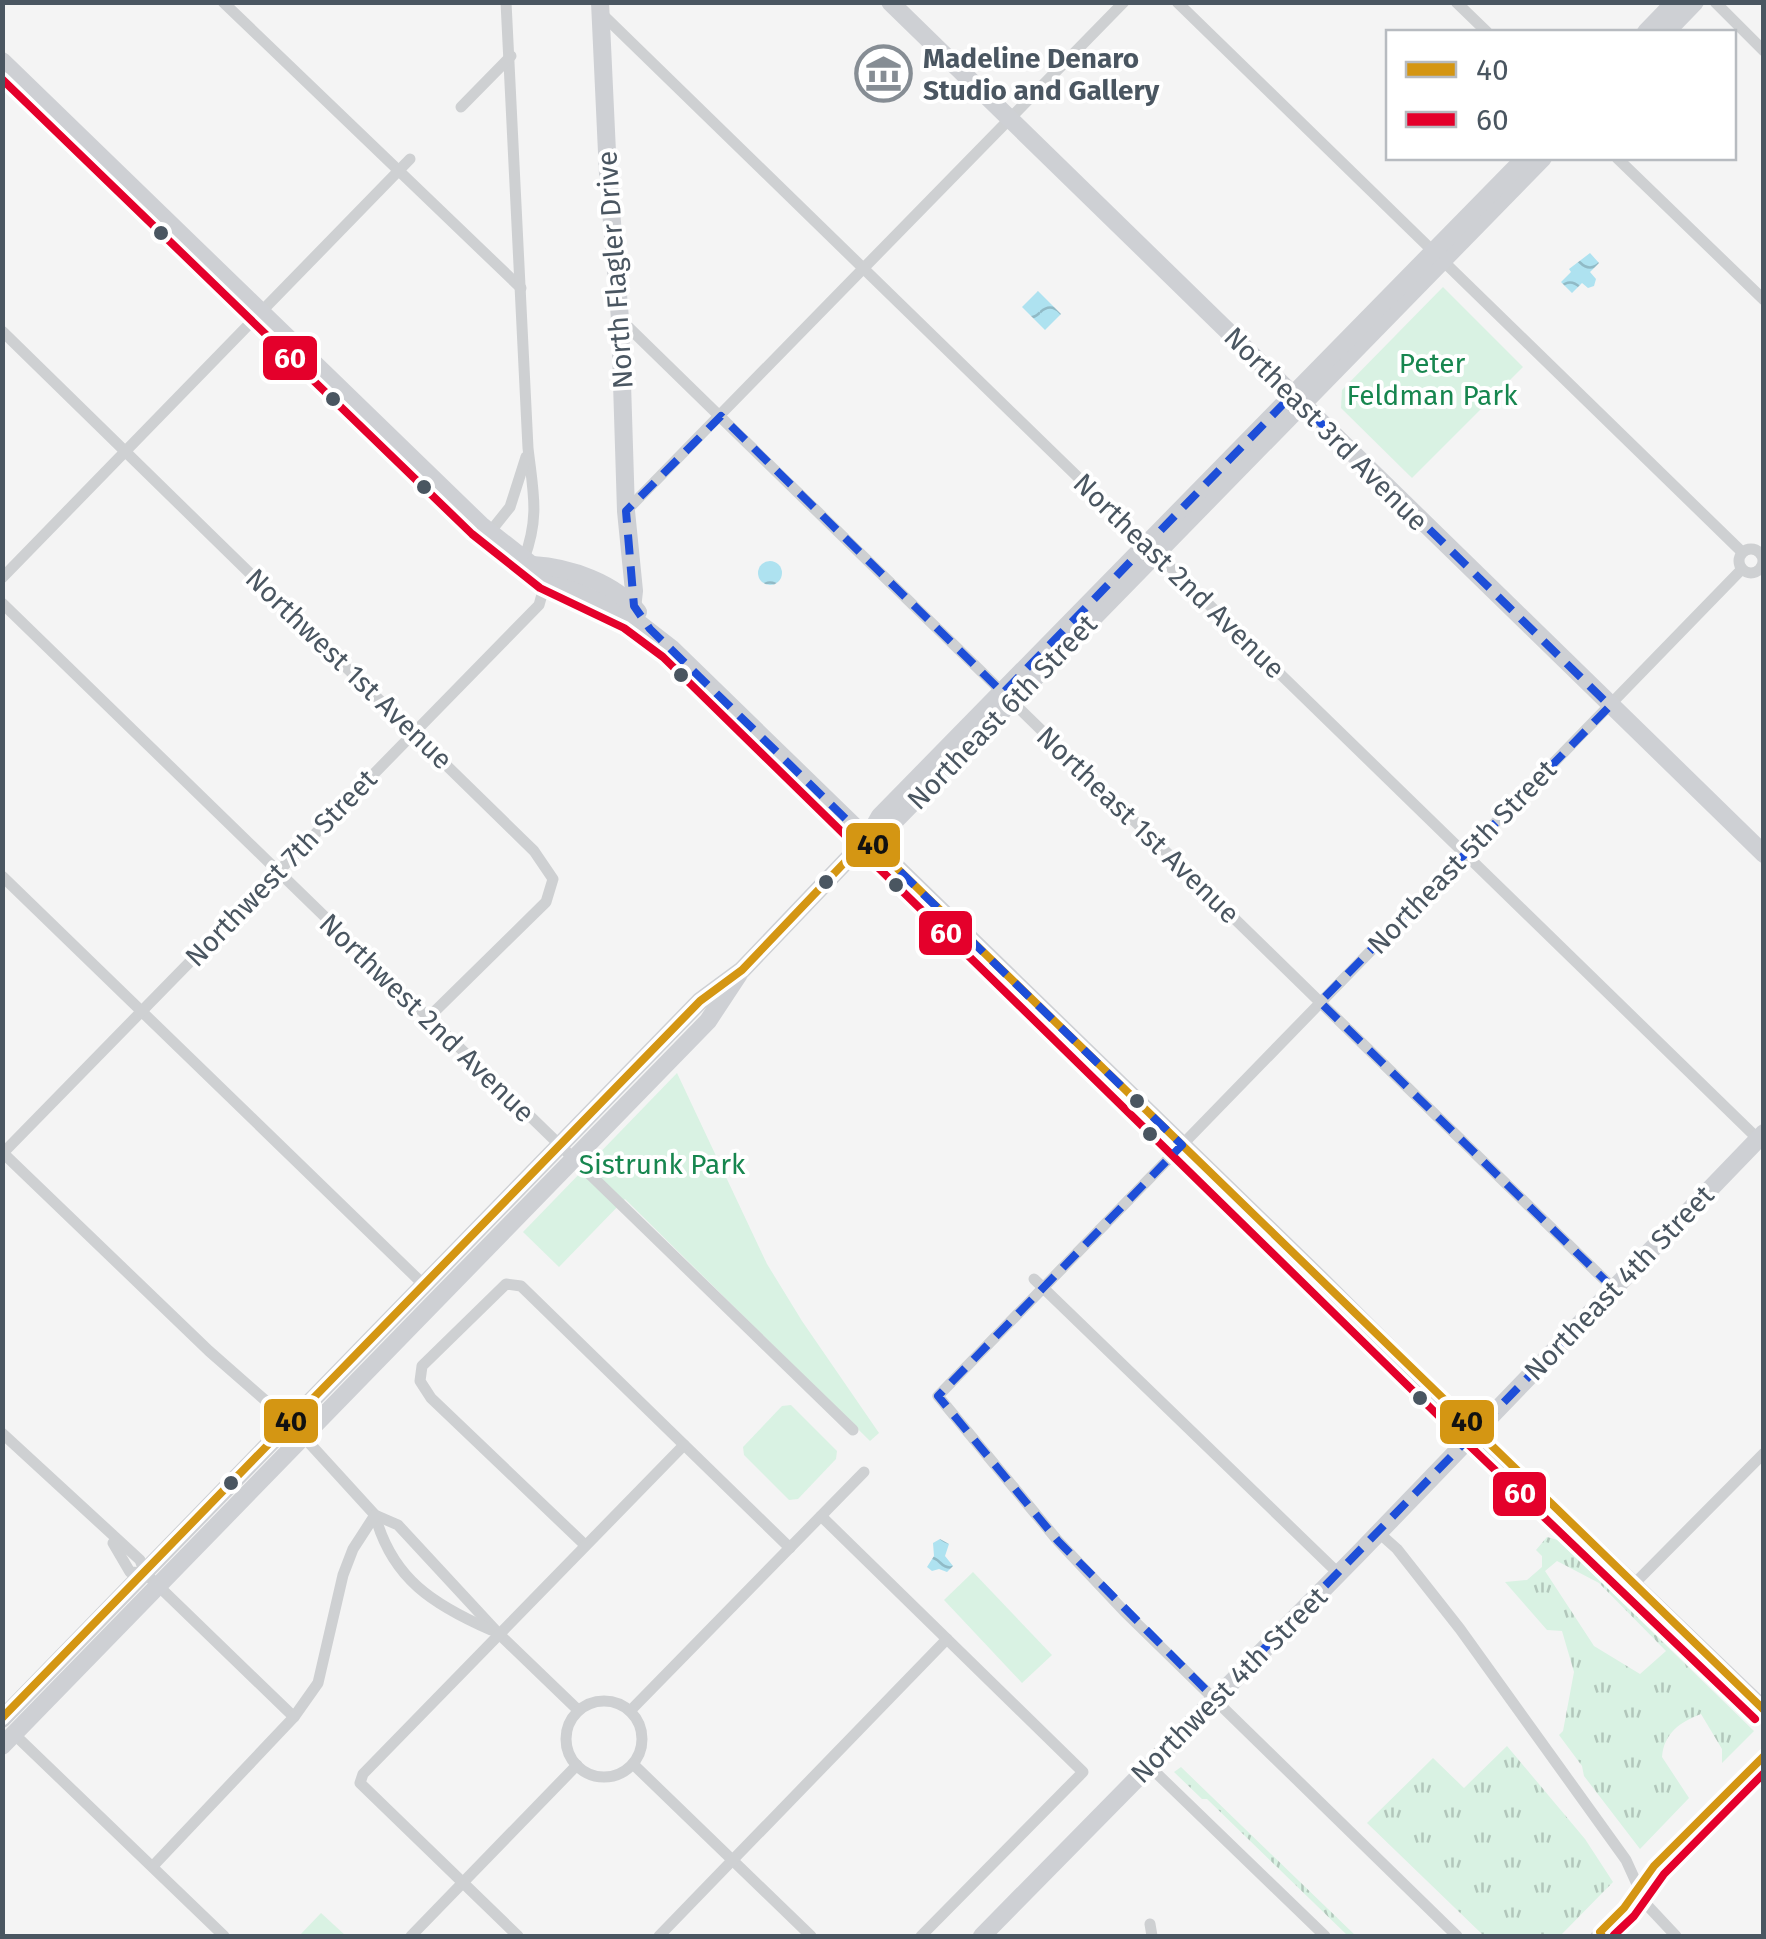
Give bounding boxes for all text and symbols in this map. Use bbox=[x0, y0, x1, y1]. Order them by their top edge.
legend bbox=[1386, 30, 1736, 160]
place label: Madeline Denaro Studio and Gallery bbox=[923, 42, 1160, 107]
museum icon: Madeline Denaro Studio and Gallery bbox=[854, 44, 914, 104]
text: 40 bbox=[1476, 52, 1509, 88]
text: 60 bbox=[1476, 102, 1509, 138]
street label: North Flagler Drive bbox=[590, 150, 640, 390]
unlabelled marker bbox=[151, 223, 171, 243]
street label: Northeast 3rd Avenue bbox=[1217, 320, 1435, 538]
line badge: 60 bbox=[261, 334, 319, 382]
text: 60 bbox=[274, 342, 306, 375]
park label: Peter Feldman Park bbox=[1347, 347, 1518, 412]
unlabelled marker bbox=[323, 389, 343, 409]
street label: Northeast 2nd Avenue bbox=[1067, 467, 1291, 685]
unlabelled marker bbox=[414, 477, 434, 497]
street label: Northwest 1st Avenue bbox=[239, 562, 459, 776]
street label: Northeast 6th Street bbox=[900, 607, 1104, 816]
unlabelled marker bbox=[671, 665, 691, 685]
street label: Northeast 1st Avenue bbox=[1030, 720, 1246, 930]
street label: Northeast 5th Street bbox=[1361, 752, 1564, 961]
street label: Northwest 7th Street bbox=[178, 762, 384, 973]
line badge: 40 bbox=[844, 821, 902, 869]
text: 40 bbox=[857, 828, 889, 861]
unlabelled marker bbox=[816, 872, 836, 892]
unlabelled marker bbox=[886, 875, 906, 895]
street label: Northwest 2nd Avenue bbox=[313, 907, 541, 1129]
line badge: 60 bbox=[917, 909, 974, 957]
text: 60 bbox=[930, 917, 962, 950]
unlabelled marker bbox=[1127, 1091, 1147, 1111]
unlabelled marker bbox=[1140, 1124, 1160, 1144]
park label: Sistrunk Park bbox=[579, 1148, 746, 1181]
street label: Northeast 4th Street bbox=[1517, 1178, 1721, 1387]
unlabelled marker bbox=[1410, 1388, 1430, 1408]
line badge: 40 bbox=[262, 1397, 320, 1445]
line badge: 40 bbox=[1438, 1398, 1496, 1446]
text: 40 bbox=[275, 1405, 307, 1438]
text: 40 bbox=[1451, 1405, 1483, 1438]
line badge: 60 bbox=[1491, 1470, 1548, 1518]
unlabelled marker bbox=[221, 1473, 241, 1493]
text: 60 bbox=[1504, 1477, 1536, 1510]
street label: Northwest 4th Street bbox=[1124, 1580, 1334, 1790]

